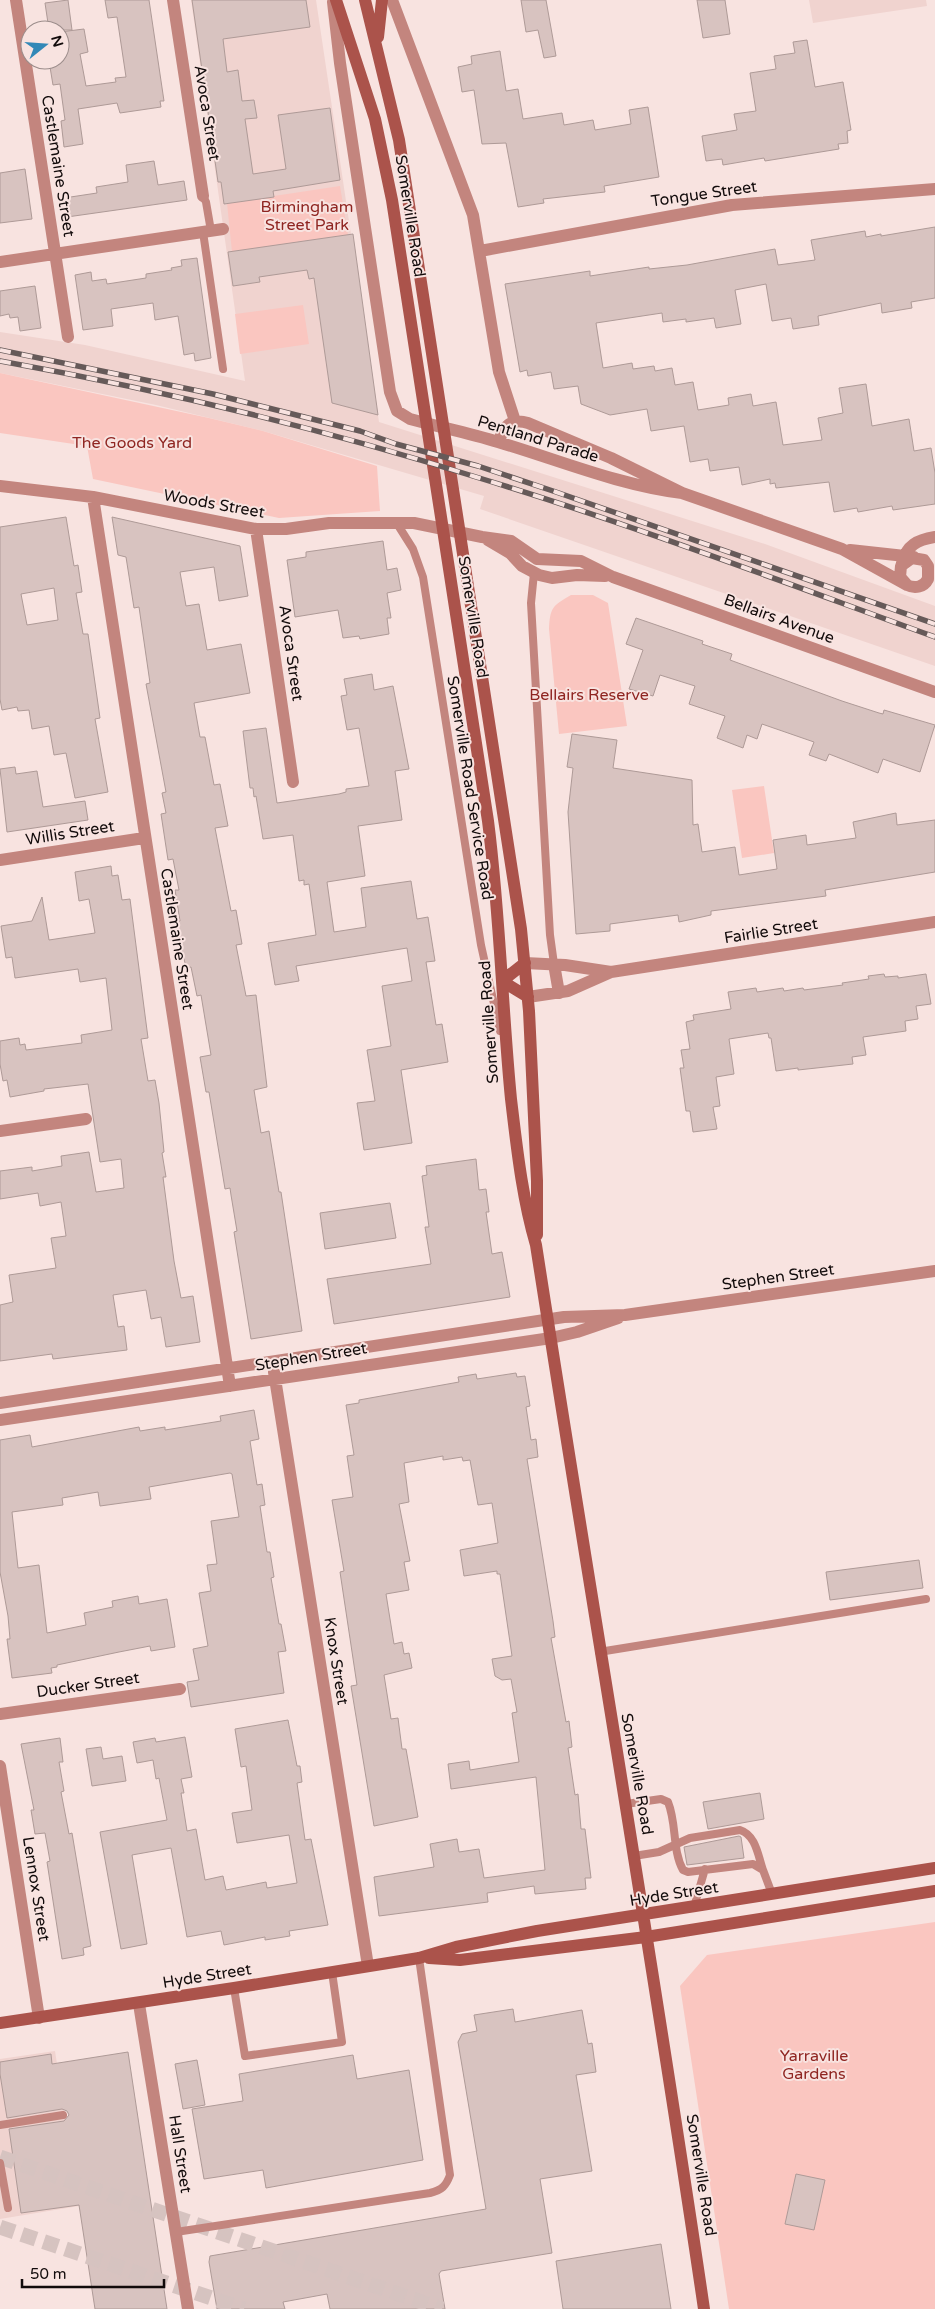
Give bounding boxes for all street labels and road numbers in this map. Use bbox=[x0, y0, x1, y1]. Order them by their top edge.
street label: Avoca Street bbox=[190, 64, 224, 162]
street label: Castlemaine Street bbox=[37, 94, 79, 238]
street label: Somerville Road bbox=[390, 154, 430, 278]
street label: Tongue Street bbox=[650, 177, 758, 211]
street label: Pentland Parade bbox=[475, 411, 601, 467]
street label: Woods Street bbox=[162, 485, 266, 523]
street label: Somerville Road bbox=[453, 555, 493, 679]
street label: Bellairs Avenue bbox=[721, 590, 837, 648]
street label: Avoca Street bbox=[274, 604, 308, 702]
street label: Somerville Road Service Road bbox=[442, 674, 498, 902]
street label: Willis Street bbox=[24, 816, 116, 850]
street label: Castlemaine Street bbox=[156, 867, 198, 1011]
street label: Fairlie Street bbox=[723, 914, 819, 948]
street label: Somerville Road bbox=[475, 960, 503, 1084]
street label: Stephen Street bbox=[721, 1259, 835, 1295]
street label: Stephen Street bbox=[254, 1338, 368, 1376]
street label: Knox Street bbox=[319, 1616, 353, 1706]
street label: Ducker Street bbox=[35, 1668, 141, 1702]
street label: Somerville Road bbox=[616, 1712, 658, 1836]
street label: Lennox Street bbox=[18, 1835, 54, 1943]
street label: Hyde Street bbox=[628, 1877, 720, 1911]
street label: Hyde Street bbox=[161, 1959, 253, 1993]
street label: Hall Street bbox=[164, 2113, 196, 2195]
street label: Somerville Road bbox=[681, 2113, 721, 2237]

